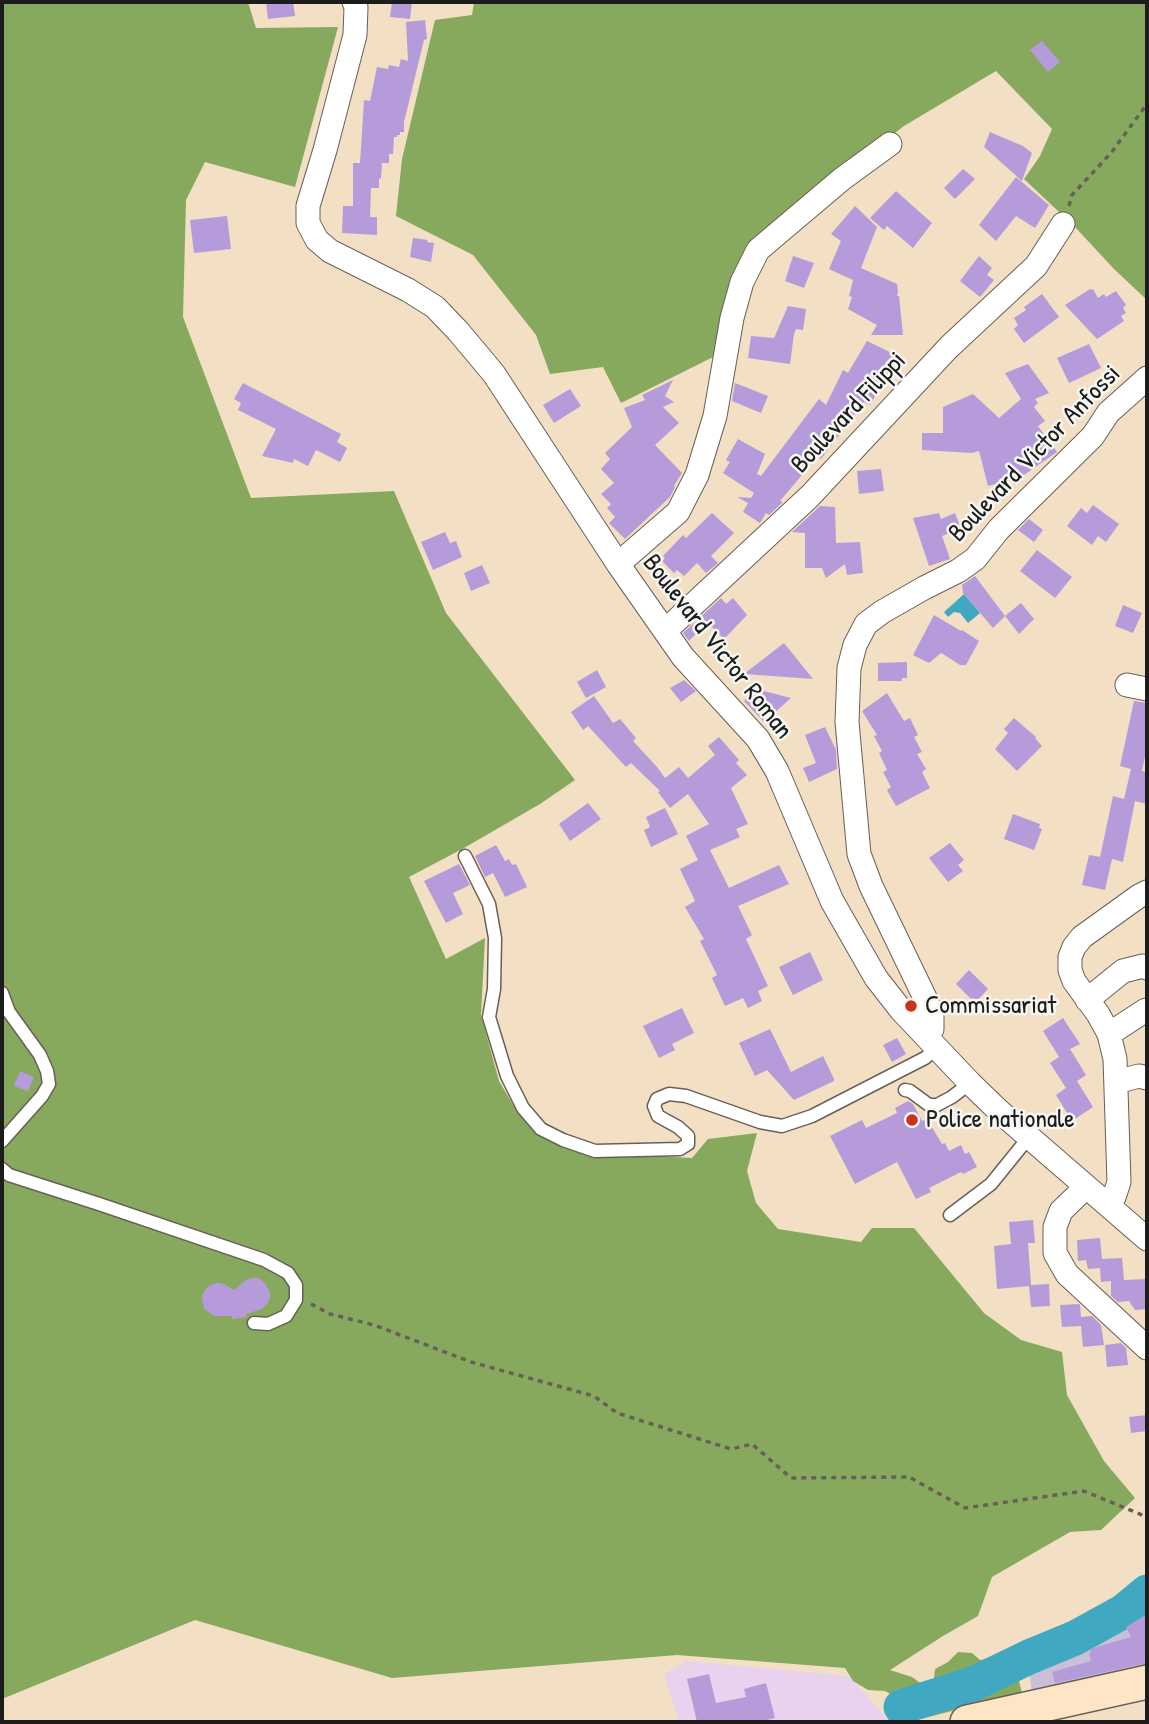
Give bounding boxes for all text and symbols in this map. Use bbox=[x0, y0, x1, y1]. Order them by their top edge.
street label: Boulevard Filippi bbox=[785, 346, 913, 480]
street label: Boulevard Victor Anfossi bbox=[942, 359, 1128, 549]
street label: Boulevard Victor Roman bbox=[635, 548, 799, 746]
place label: Commissariat bbox=[925, 990, 1056, 1022]
marker: Commissariat bbox=[903, 998, 919, 1014]
place label: Police nationale bbox=[926, 1104, 1075, 1136]
marker: Police nationale bbox=[904, 1112, 920, 1128]

